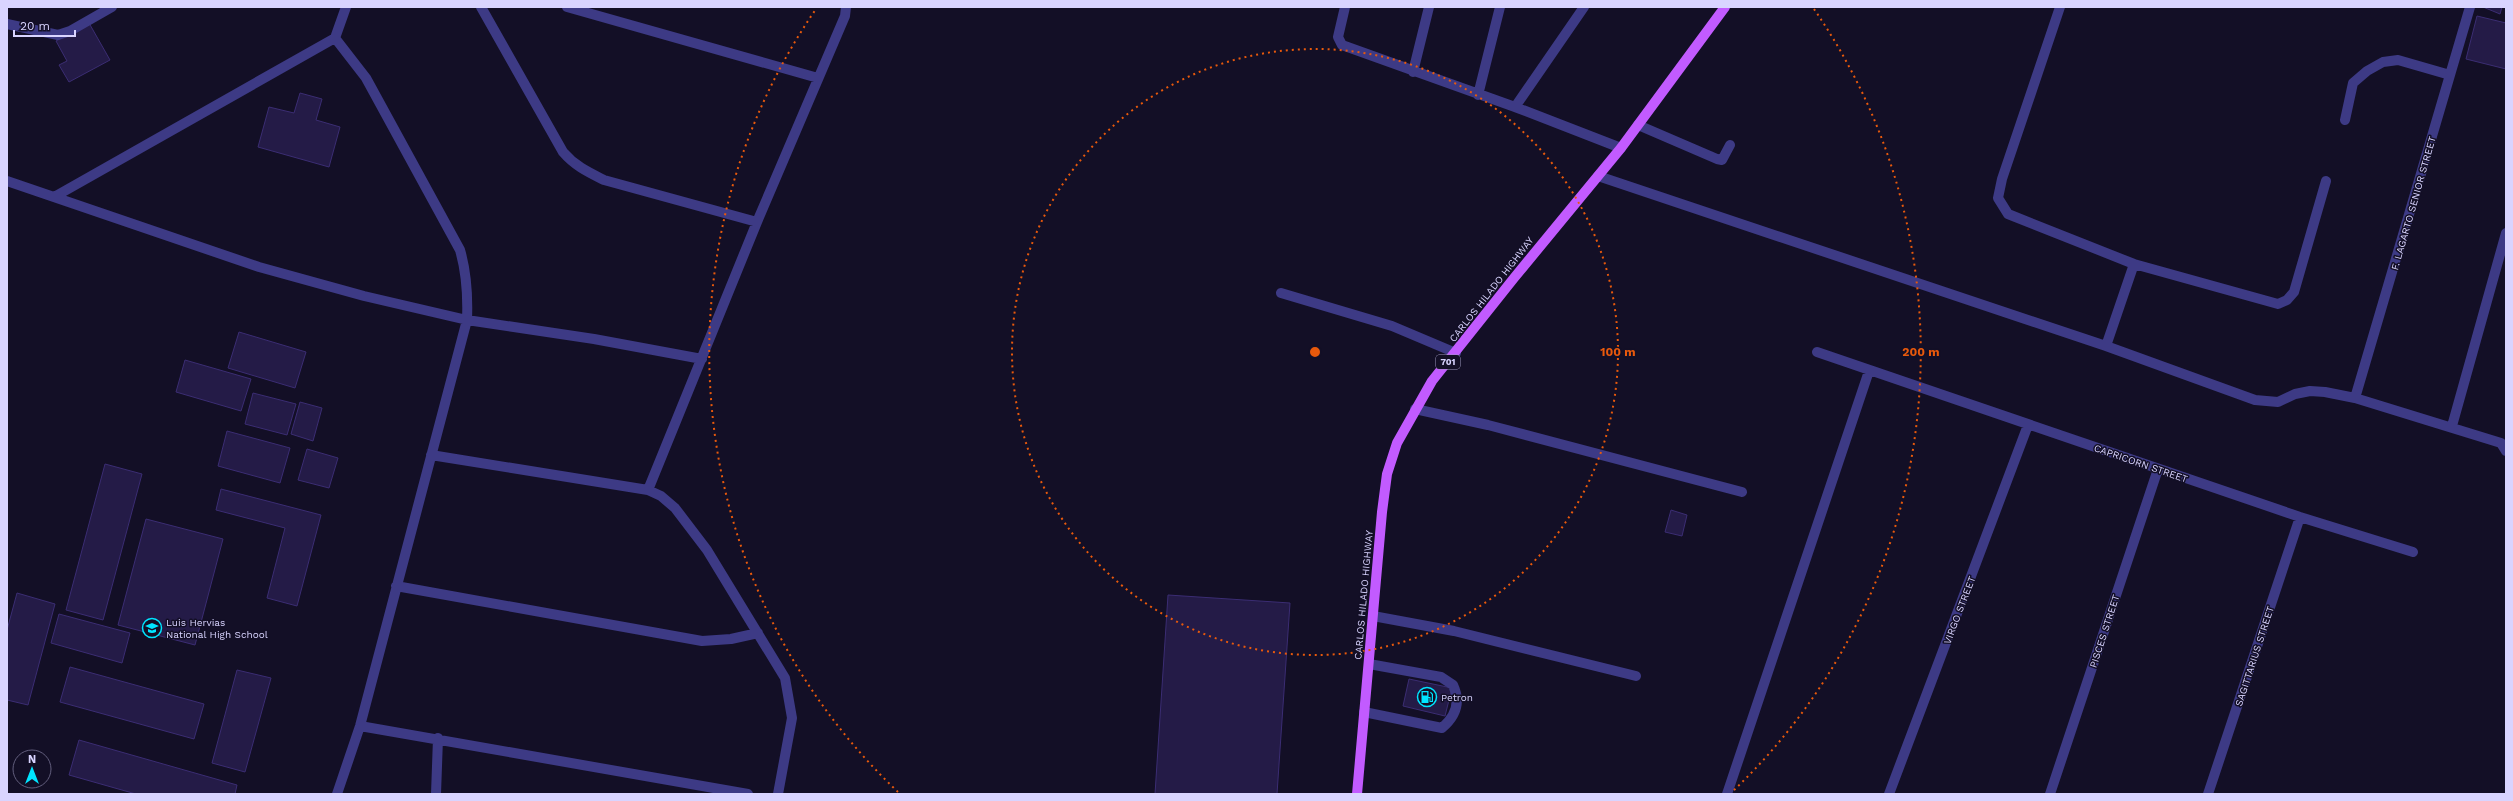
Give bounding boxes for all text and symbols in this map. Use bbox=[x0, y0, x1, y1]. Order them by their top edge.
scale bar bbox=[14, 12, 75, 38]
text: 20 m bbox=[20, 19, 50, 33]
street label: F. LAGARTO SENIOR STREET bbox=[2389, 135, 2438, 271]
street label: CARLOS HILADO HIGHWAY bbox=[1447, 235, 1536, 344]
centre of rings bbox=[1308, 345, 1322, 359]
text: 100 m bbox=[1600, 345, 1636, 359]
text: 200 m bbox=[1902, 345, 1940, 359]
road number: 701 bbox=[1436, 355, 1460, 369]
street label: CAPRICORN STREET bbox=[2092, 442, 2189, 485]
street label: CARLOS HILADO HIGHWAY bbox=[1352, 530, 1375, 660]
street label: VIRGO STREET bbox=[1941, 575, 1977, 646]
street label: PISCES STREET bbox=[2087, 593, 2121, 669]
street label: SAGITTARIUS STREET bbox=[2233, 605, 2276, 708]
school or university icon: Luis Hervias National High School bbox=[141, 617, 163, 639]
place label: Luis Hervias National High School bbox=[166, 617, 268, 640]
fuel station icon: Petron bbox=[1416, 686, 1438, 708]
place label: Petron bbox=[1441, 692, 1473, 703]
north arrow bbox=[12, 749, 52, 789]
text: N bbox=[28, 753, 36, 766]

